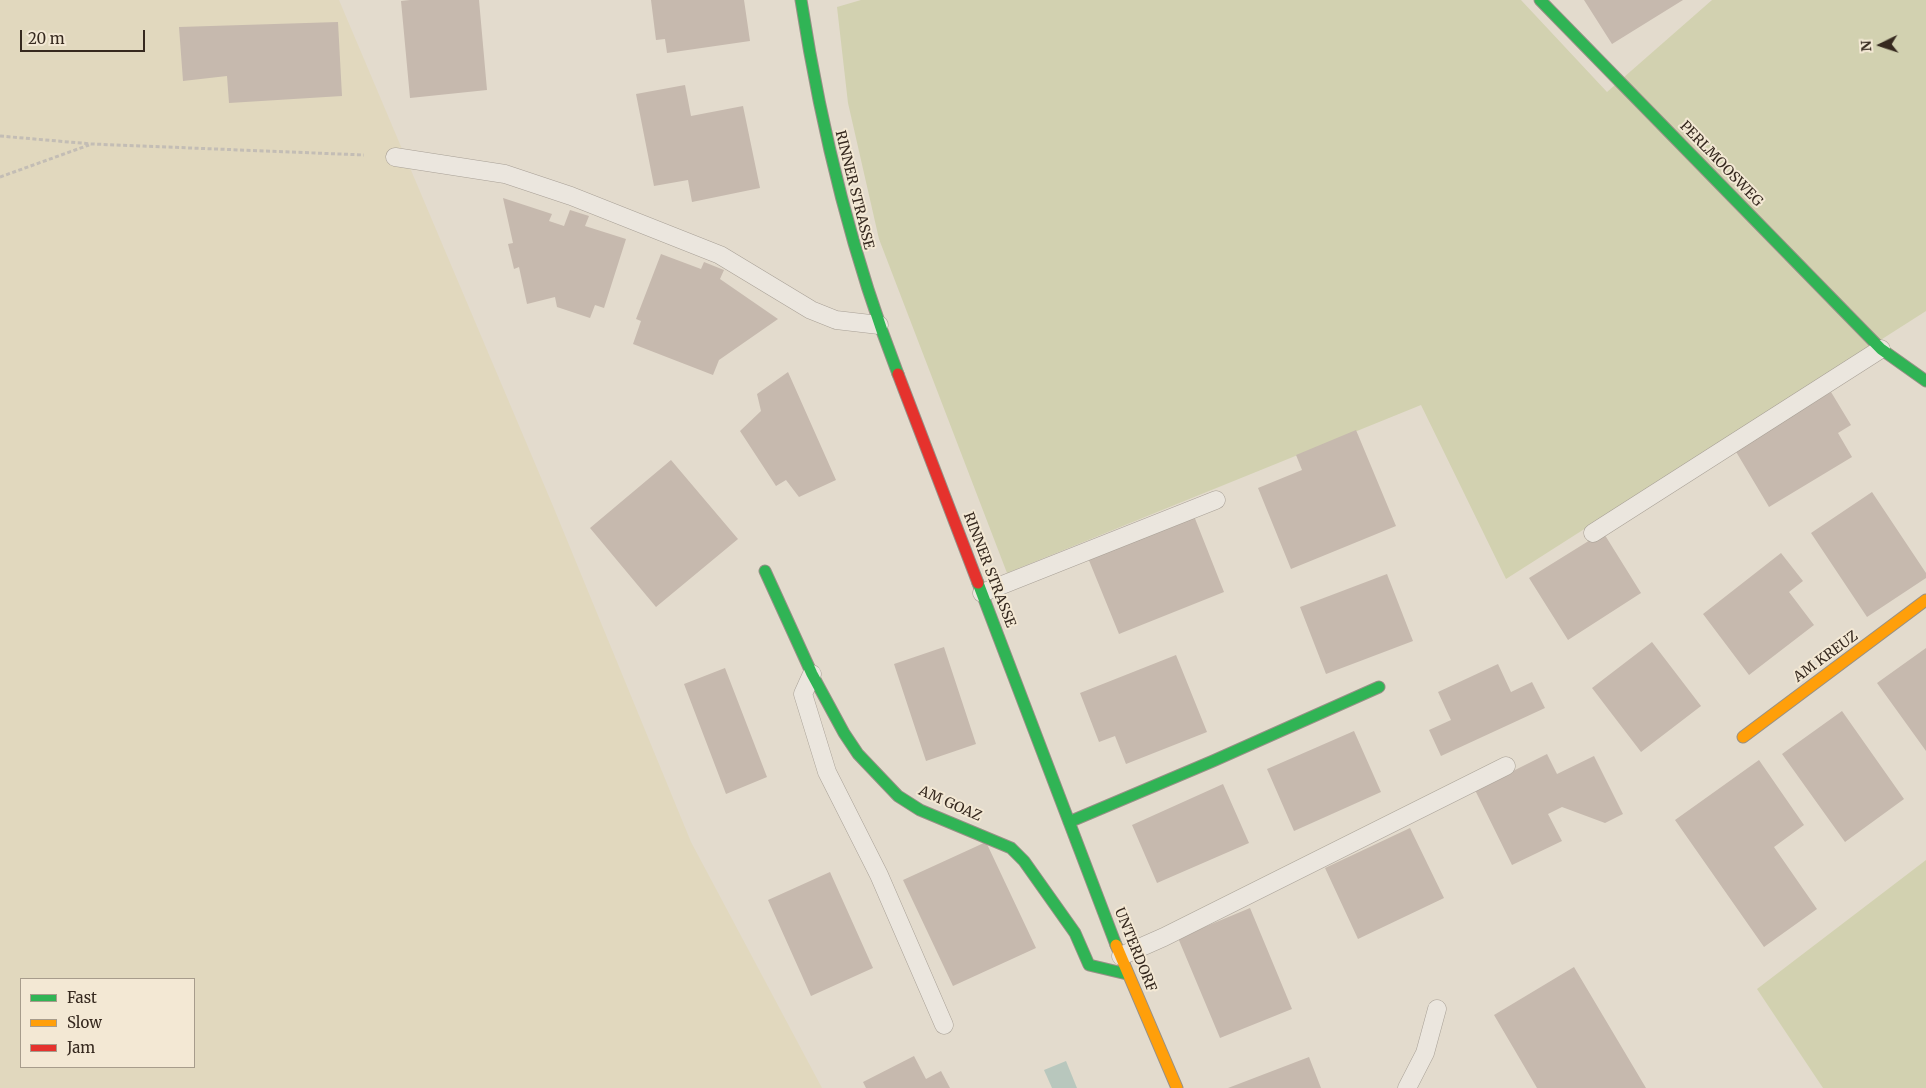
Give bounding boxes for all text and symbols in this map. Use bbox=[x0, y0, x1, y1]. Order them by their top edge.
scale bar bbox=[22, 20, 148, 52]
north arrow bbox=[1856, 20, 1906, 70]
text: 20 m bbox=[28, 29, 65, 48]
text: N bbox=[1857, 40, 1875, 52]
street label: PERLMOOSWEG bbox=[1676, 118, 1766, 210]
street label: RINNER STRASSE bbox=[831, 129, 877, 251]
street label: RINNER STRASSE bbox=[959, 510, 1019, 630]
street label: AM KREUZ bbox=[1790, 628, 1862, 686]
street label: AM GOAZ bbox=[916, 783, 984, 825]
street label: UNTERDORF bbox=[1110, 905, 1160, 995]
legend bbox=[20, 978, 195, 1068]
text: Fast bbox=[67, 988, 97, 1007]
text: Slow bbox=[67, 1013, 102, 1032]
text: Jam bbox=[67, 1038, 95, 1057]

